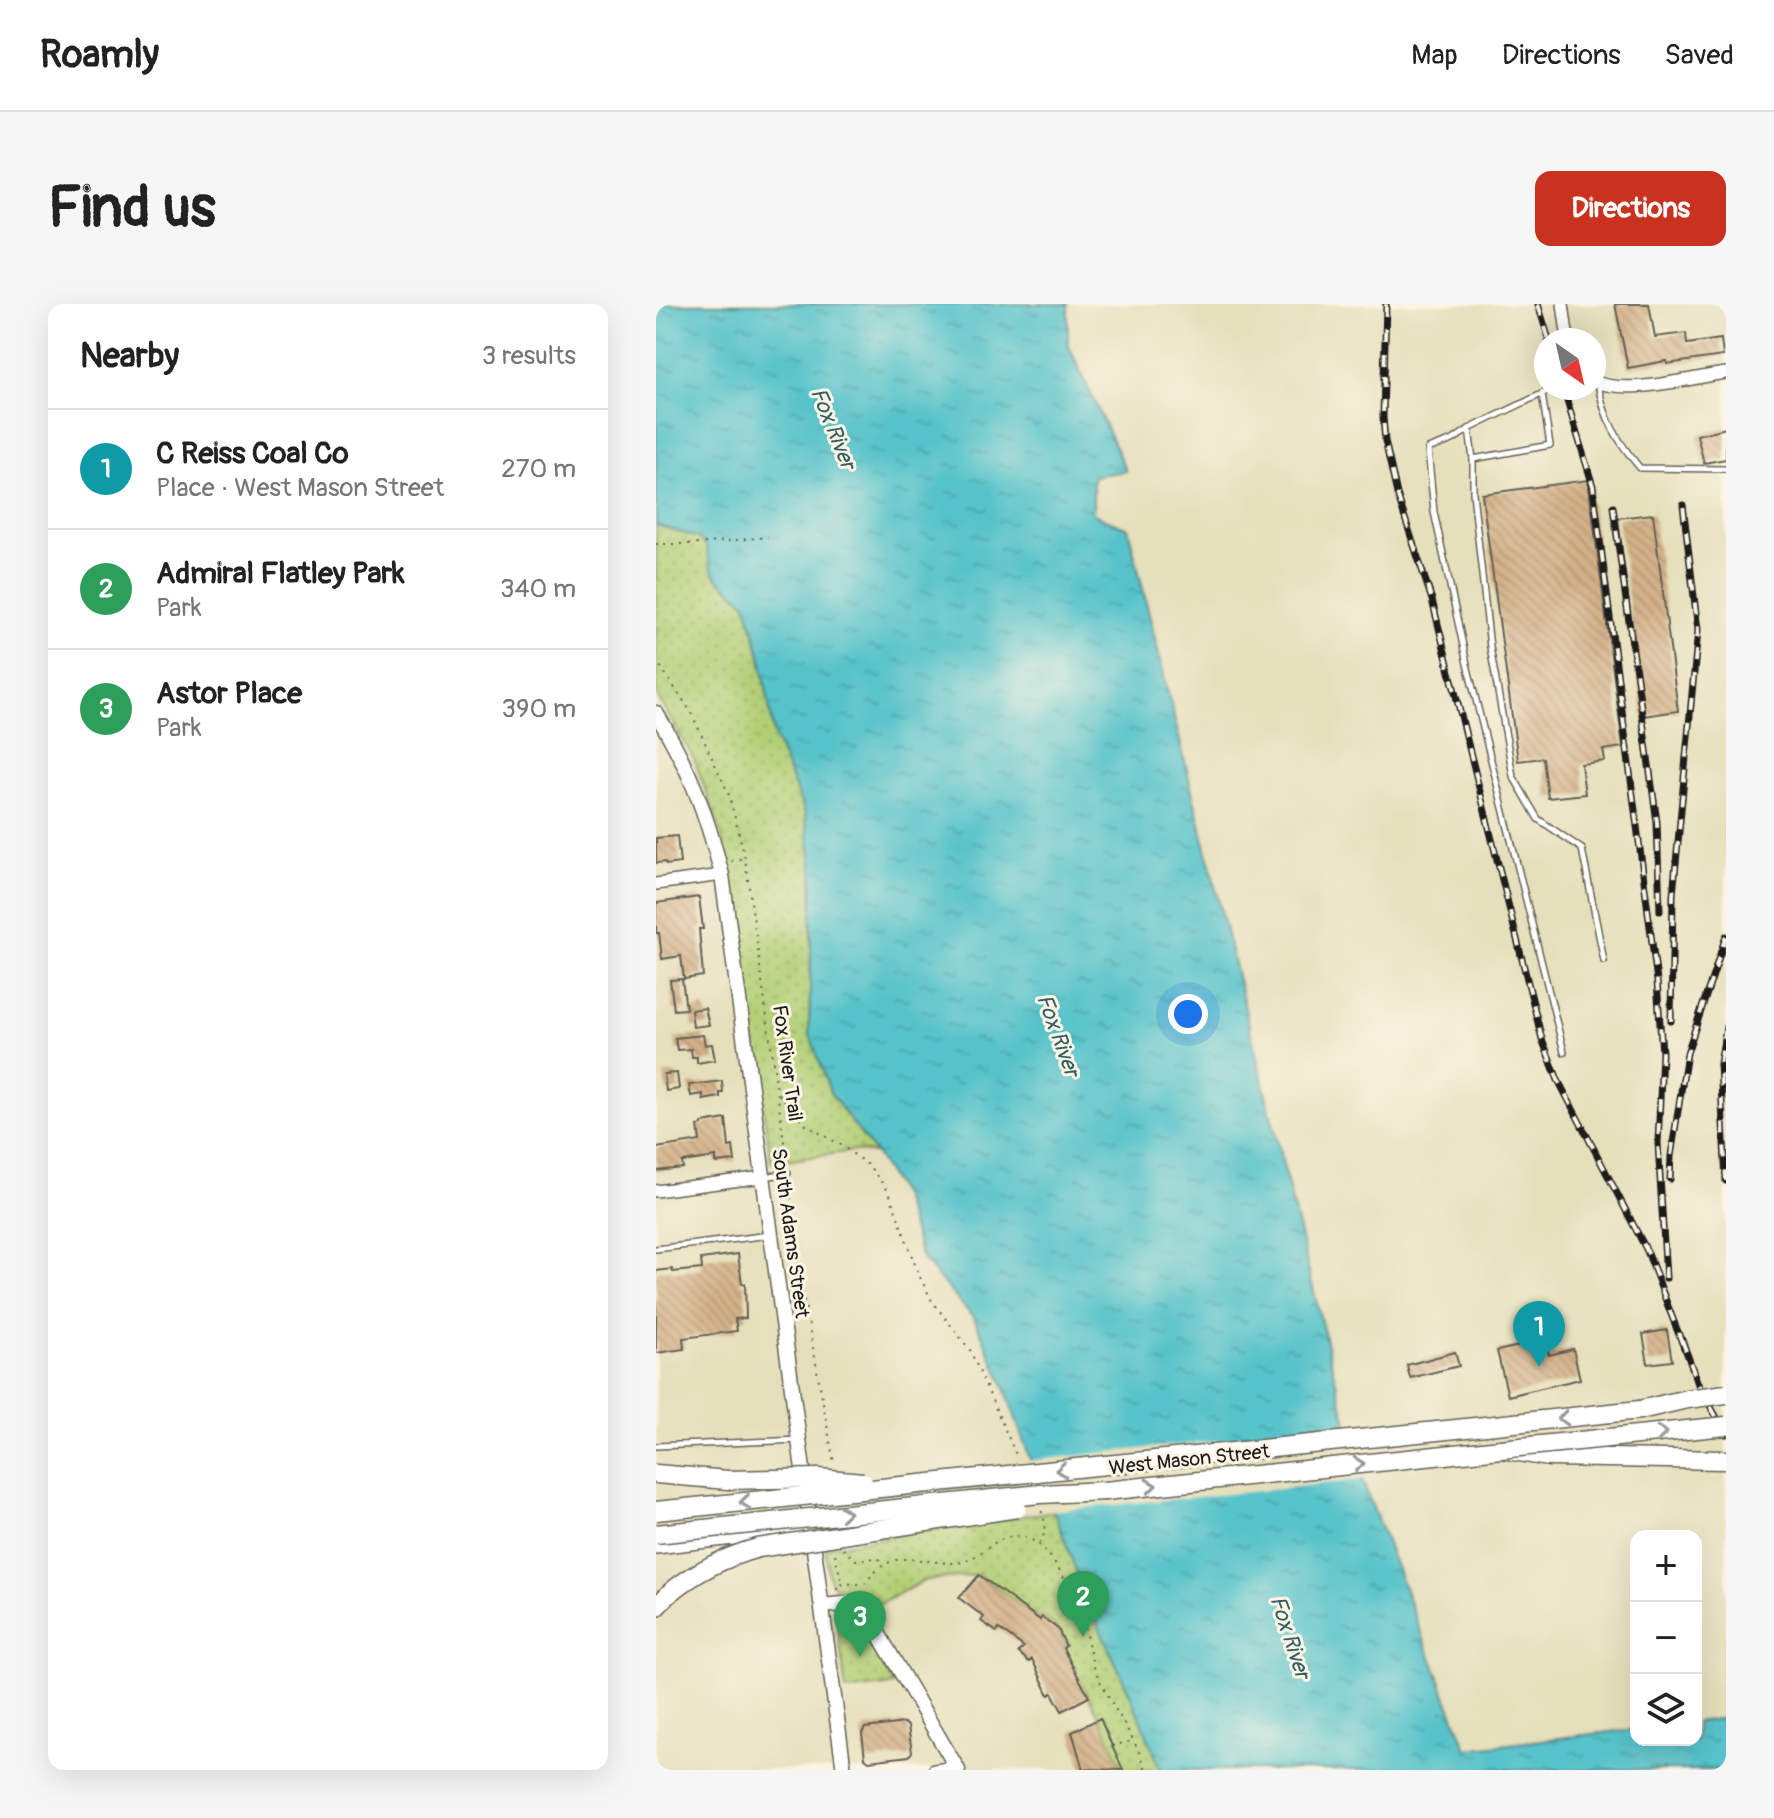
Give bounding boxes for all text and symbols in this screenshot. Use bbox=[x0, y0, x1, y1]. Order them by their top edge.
text: Roamly bbox=[40, 31, 159, 79]
text: Map bbox=[1411, 38, 1458, 73]
text: Directions bbox=[1502, 38, 1621, 73]
text: Saved bbox=[1665, 38, 1734, 73]
button: Directions bbox=[1535, 171, 1726, 246]
text: Find us bbox=[48, 174, 216, 243]
north arrow bbox=[1534, 328, 1606, 400]
text: Nearby bbox=[80, 335, 179, 378]
text: 3 results bbox=[482, 340, 576, 372]
water label: Fox River bbox=[804, 384, 863, 476]
text: C Reiss Coal Co bbox=[156, 435, 349, 472]
text: 1 bbox=[101, 453, 111, 485]
text: 270 m bbox=[501, 453, 576, 485]
text: Place · West Mason Street bbox=[156, 472, 444, 504]
text: Admiral Flatley Park bbox=[156, 555, 405, 592]
text: 2 bbox=[99, 573, 113, 605]
text: 340 m bbox=[500, 573, 576, 605]
text: Park bbox=[156, 592, 202, 624]
text: Astor Place bbox=[156, 675, 302, 712]
text: 3 bbox=[99, 693, 113, 725]
text: 390 m bbox=[502, 693, 576, 725]
text: Park bbox=[156, 712, 202, 744]
water label: Fox River bbox=[1030, 990, 1087, 1083]
your location bbox=[1168, 994, 1208, 1034]
street label: Fox River Trail bbox=[767, 1003, 808, 1123]
street label: South Adams Street bbox=[766, 1146, 815, 1321]
pin: 1 bbox=[1513, 1301, 1565, 1367]
one-way arrow bbox=[1556, 1410, 1569, 1427]
one-way arrow bbox=[1656, 1424, 1669, 1441]
street label: West Mason Street bbox=[1108, 1439, 1272, 1480]
one-way arrow bbox=[1353, 1455, 1366, 1472]
one-way arrow bbox=[1054, 1461, 1067, 1478]
one-way arrow bbox=[1144, 1477, 1157, 1494]
one-way arrow bbox=[738, 1494, 751, 1511]
one-way arrow bbox=[839, 1505, 852, 1522]
map controls bbox=[1630, 1530, 1702, 1746]
button: + bbox=[1630, 1530, 1702, 1602]
pin: 2 bbox=[1057, 1571, 1109, 1637]
pin: 3 bbox=[834, 1591, 886, 1657]
water label: Fox River bbox=[1264, 1592, 1318, 1685]
button: − bbox=[1630, 1602, 1702, 1674]
button: layers bbox=[1630, 1674, 1702, 1746]

